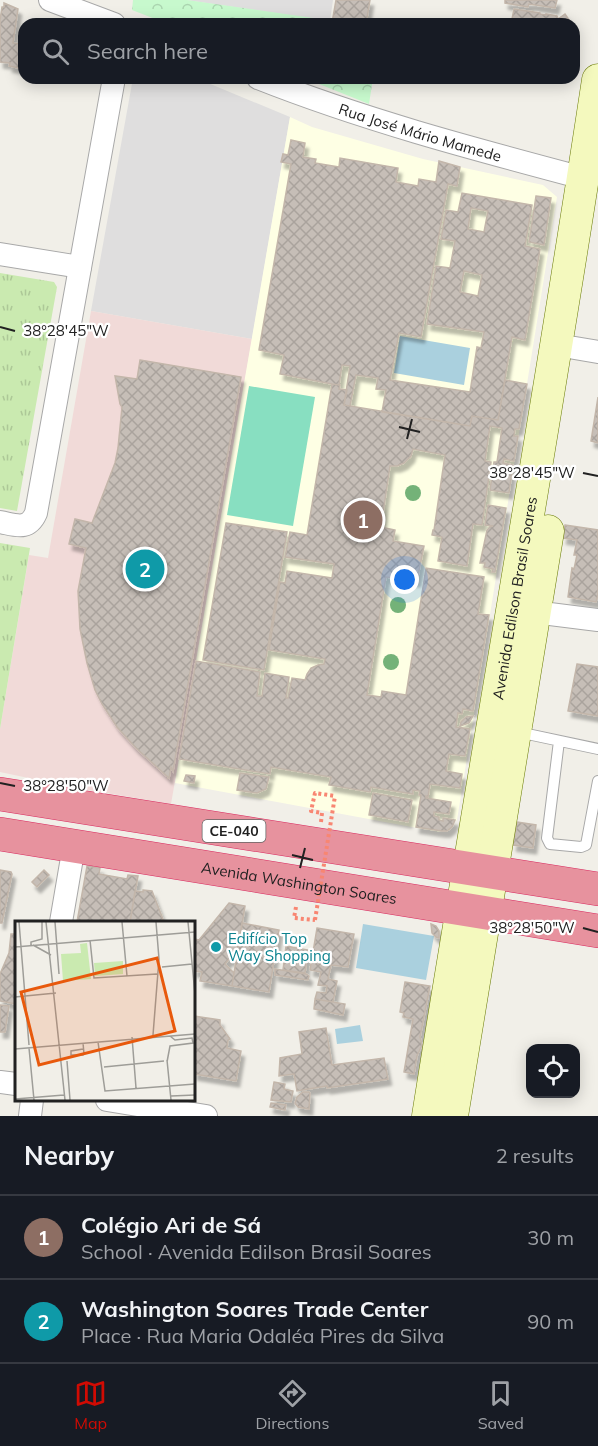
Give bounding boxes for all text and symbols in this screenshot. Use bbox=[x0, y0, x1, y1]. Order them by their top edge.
search box bbox=[18, 18, 580, 84]
icon: search bbox=[39, 35, 72, 68]
text: Search here bbox=[87, 37, 208, 65]
street label: Rua José Mário Mamede bbox=[336, 99, 504, 165]
text: 38°28'45"W bbox=[23, 321, 109, 340]
text: 38°28'45"W bbox=[489, 463, 575, 482]
street label: Avenida Edilson Brasil Soares bbox=[488, 495, 541, 701]
pin: 1 bbox=[344, 498, 382, 542]
pin: 2 bbox=[126, 546, 164, 592]
your location bbox=[390, 565, 419, 594]
text: 38°28'50"W bbox=[23, 776, 109, 795]
road number: CE-040 bbox=[202, 820, 266, 842]
street label: Avenida Washington Soares bbox=[200, 857, 398, 908]
text: 38°28'50"W bbox=[489, 918, 575, 937]
inset map bbox=[15, 921, 195, 1101]
place label: Edifício Top Way Shopping bbox=[228, 929, 331, 965]
marker: Edifício Top Way Shopping bbox=[209, 940, 223, 954]
map controls bbox=[526, 1044, 580, 1098]
button: locate bbox=[526, 1044, 580, 1098]
text: Nearby bbox=[24, 1139, 114, 1172]
text: 2 results bbox=[496, 1143, 574, 1168]
text: Colégio Ari de Sá bbox=[81, 1211, 261, 1239]
text: 1 bbox=[38, 1225, 50, 1250]
text: 30 m bbox=[527, 1225, 574, 1250]
text: School · Avenida Edilson Brasil Soares bbox=[81, 1239, 432, 1264]
text: Washington Soares Trade Center bbox=[81, 1295, 428, 1323]
text: 2 bbox=[38, 1309, 50, 1334]
text: 90 m bbox=[527, 1309, 574, 1334]
text: Place · Rua Maria Odaléa Pires da Silva bbox=[81, 1323, 444, 1348]
tab: Map bbox=[74, 1377, 107, 1433]
tab: Directions bbox=[255, 1377, 329, 1433]
tab: Saved bbox=[478, 1377, 524, 1433]

